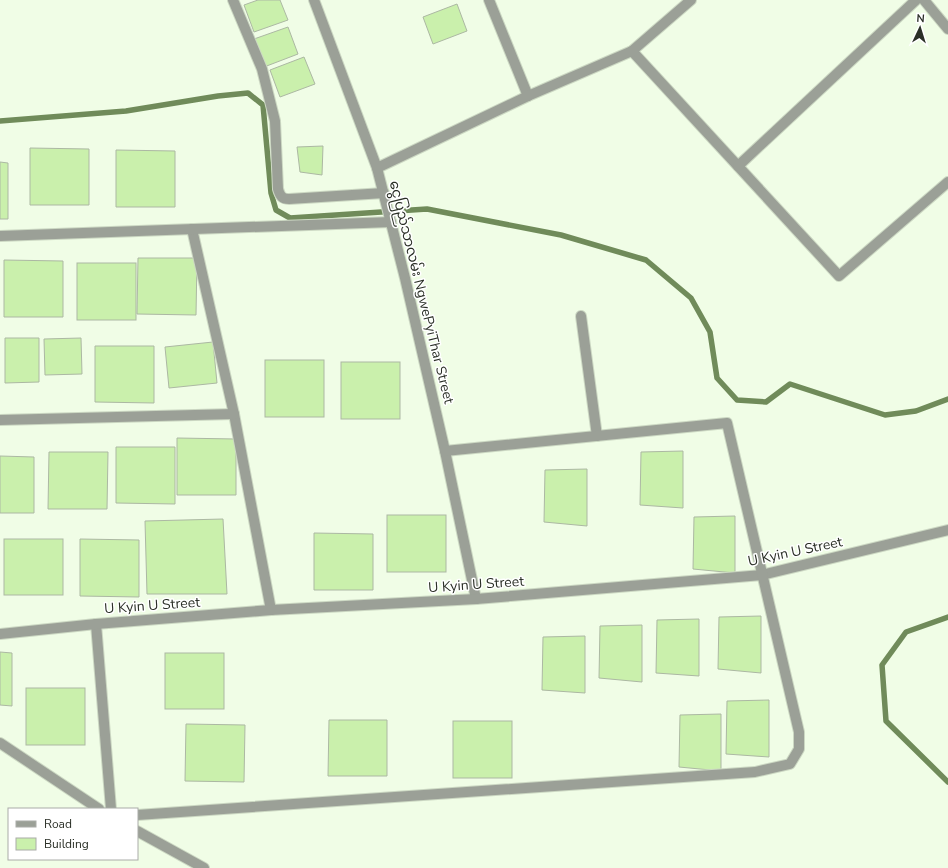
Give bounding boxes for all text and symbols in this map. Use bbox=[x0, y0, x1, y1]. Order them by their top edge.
north arrow bbox=[900, 8, 940, 48]
text: N bbox=[916, 11, 925, 26]
street label: ငွေပြည်သာလမ်း NgwePyiThar Street bbox=[383, 178, 459, 406]
street label: U Kyin U Street bbox=[746, 532, 844, 571]
street label: U Kyin U Street bbox=[427, 572, 525, 597]
street label: U Kyin U Street bbox=[103, 593, 201, 618]
legend bbox=[8, 808, 138, 860]
text: Road bbox=[44, 816, 72, 832]
text: Building bbox=[44, 836, 89, 852]

